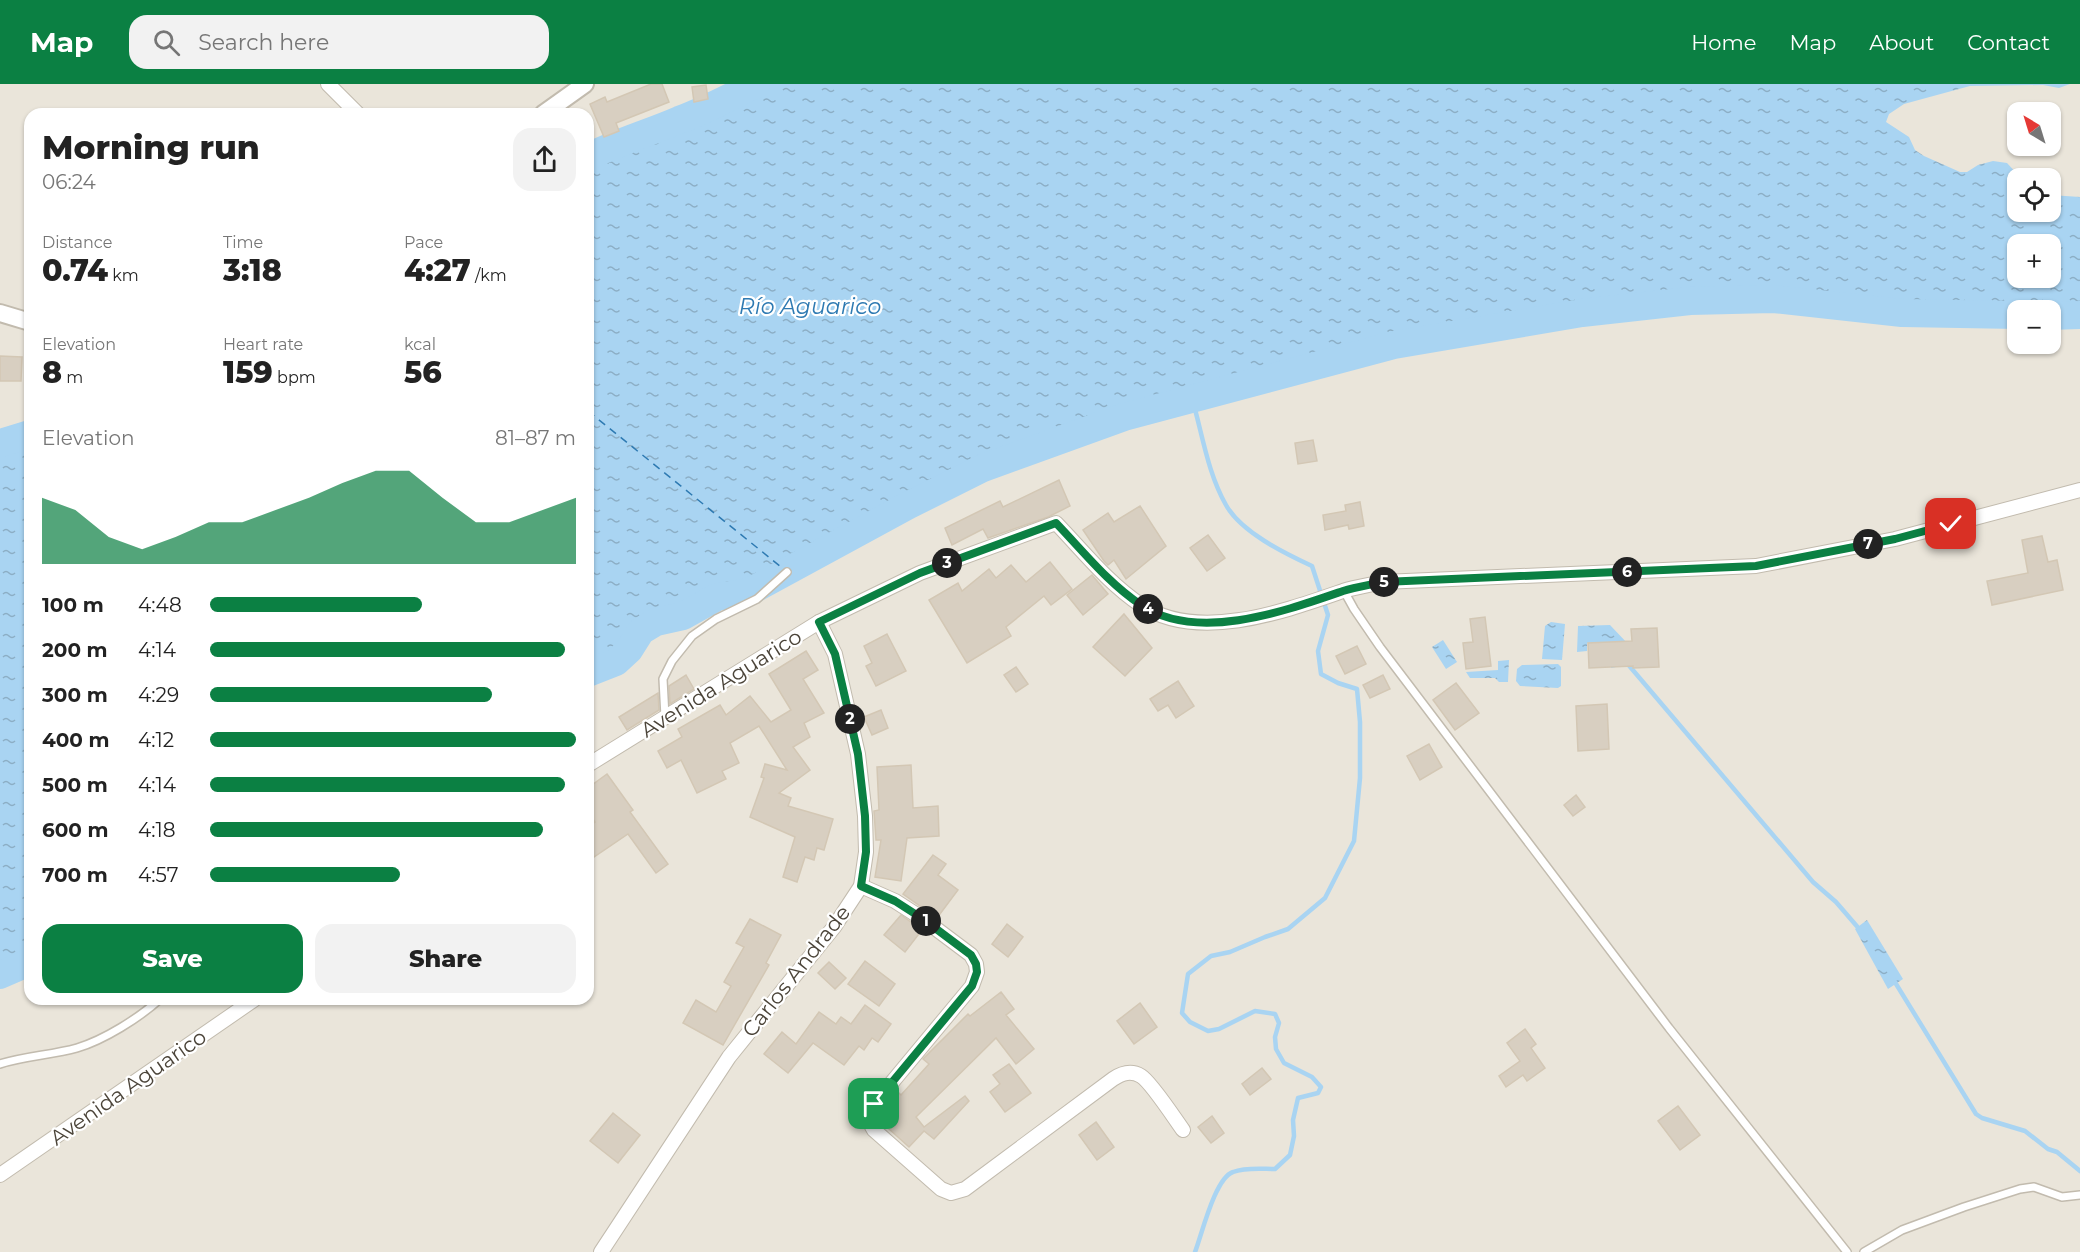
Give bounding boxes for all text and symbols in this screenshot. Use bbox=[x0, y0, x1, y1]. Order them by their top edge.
search box bbox=[129, 15, 549, 69]
text: Map bbox=[30, 25, 93, 59]
icon: search bbox=[150, 26, 183, 59]
text: Search here bbox=[198, 29, 329, 56]
text: Home bbox=[1691, 30, 1756, 55]
text: Map bbox=[1789, 30, 1836, 55]
text: About bbox=[1869, 30, 1934, 55]
text: Contact bbox=[1967, 30, 2050, 55]
north arrow bbox=[2007, 102, 2061, 156]
map controls bbox=[2007, 102, 2061, 354]
text: Morning run bbox=[42, 127, 260, 167]
button: share bbox=[513, 128, 576, 191]
button: locate bbox=[2007, 168, 2061, 222]
text: 06:24 bbox=[42, 170, 96, 194]
text: Distance bbox=[42, 233, 112, 252]
text: Time bbox=[223, 233, 263, 252]
text: Pace bbox=[404, 233, 443, 252]
button: + bbox=[2007, 234, 2061, 288]
text: 0.74 bbox=[42, 252, 108, 289]
text: 3:18 bbox=[223, 252, 282, 289]
text: 4:27 bbox=[404, 252, 471, 289]
text: km bbox=[108, 266, 139, 285]
text: /km bbox=[471, 266, 507, 285]
water label: Río Aguarico bbox=[739, 293, 881, 320]
button: − bbox=[2007, 300, 2061, 354]
text: Elevation bbox=[42, 335, 116, 354]
text: Heart rate bbox=[223, 335, 303, 354]
text: kcal bbox=[404, 335, 436, 354]
text: 8 bbox=[42, 354, 62, 391]
text: 159 bbox=[223, 354, 273, 391]
text: 56 bbox=[404, 354, 442, 391]
text: m bbox=[62, 368, 83, 387]
text: bpm bbox=[273, 368, 316, 387]
text: Elevation bbox=[42, 426, 134, 450]
text: 81–87 m bbox=[495, 426, 576, 450]
pin bbox=[1925, 498, 1976, 549]
icon: check bbox=[1934, 507, 1967, 540]
pin: 7 bbox=[1853, 529, 1883, 559]
text: 7 bbox=[1863, 534, 1873, 553]
pin: 3 bbox=[932, 548, 962, 578]
text: 3 bbox=[942, 553, 952, 572]
pin: 6 bbox=[1612, 557, 1642, 587]
text: 6 bbox=[1622, 562, 1632, 581]
pin: 5 bbox=[1369, 567, 1399, 597]
text: 5 bbox=[1379, 572, 1389, 591]
text: 100 m bbox=[42, 593, 104, 617]
text: 4:48 bbox=[138, 593, 182, 617]
pin: 4 bbox=[1133, 594, 1163, 624]
text: 4 bbox=[1142, 599, 1154, 618]
street label: Avenida Aguarico bbox=[636, 623, 806, 743]
text: 200 m bbox=[42, 638, 108, 662]
text: 4:14 bbox=[138, 638, 176, 662]
text: 300 m bbox=[42, 683, 108, 707]
text: 4:29 bbox=[138, 683, 179, 707]
pin: 2 bbox=[835, 704, 865, 734]
text: 2 bbox=[845, 709, 855, 728]
text: 400 m bbox=[42, 728, 110, 752]
text: 4:12 bbox=[138, 728, 174, 752]
text: 500 m bbox=[42, 773, 108, 797]
text: 4:14 bbox=[138, 773, 176, 797]
text: 600 m bbox=[42, 818, 109, 842]
text: 4:18 bbox=[138, 818, 176, 842]
text: 700 m bbox=[42, 863, 108, 887]
text: 4:57 bbox=[138, 863, 178, 887]
street label: Carlos Andrade bbox=[737, 900, 855, 1042]
pin: 1 bbox=[911, 906, 941, 936]
text: 1 bbox=[923, 911, 929, 930]
button: Save bbox=[42, 924, 303, 993]
button: Share bbox=[315, 924, 576, 993]
street label: Avenida Aguarico bbox=[45, 1024, 211, 1150]
pin bbox=[848, 1078, 899, 1129]
icon: arrive bbox=[857, 1087, 890, 1120]

